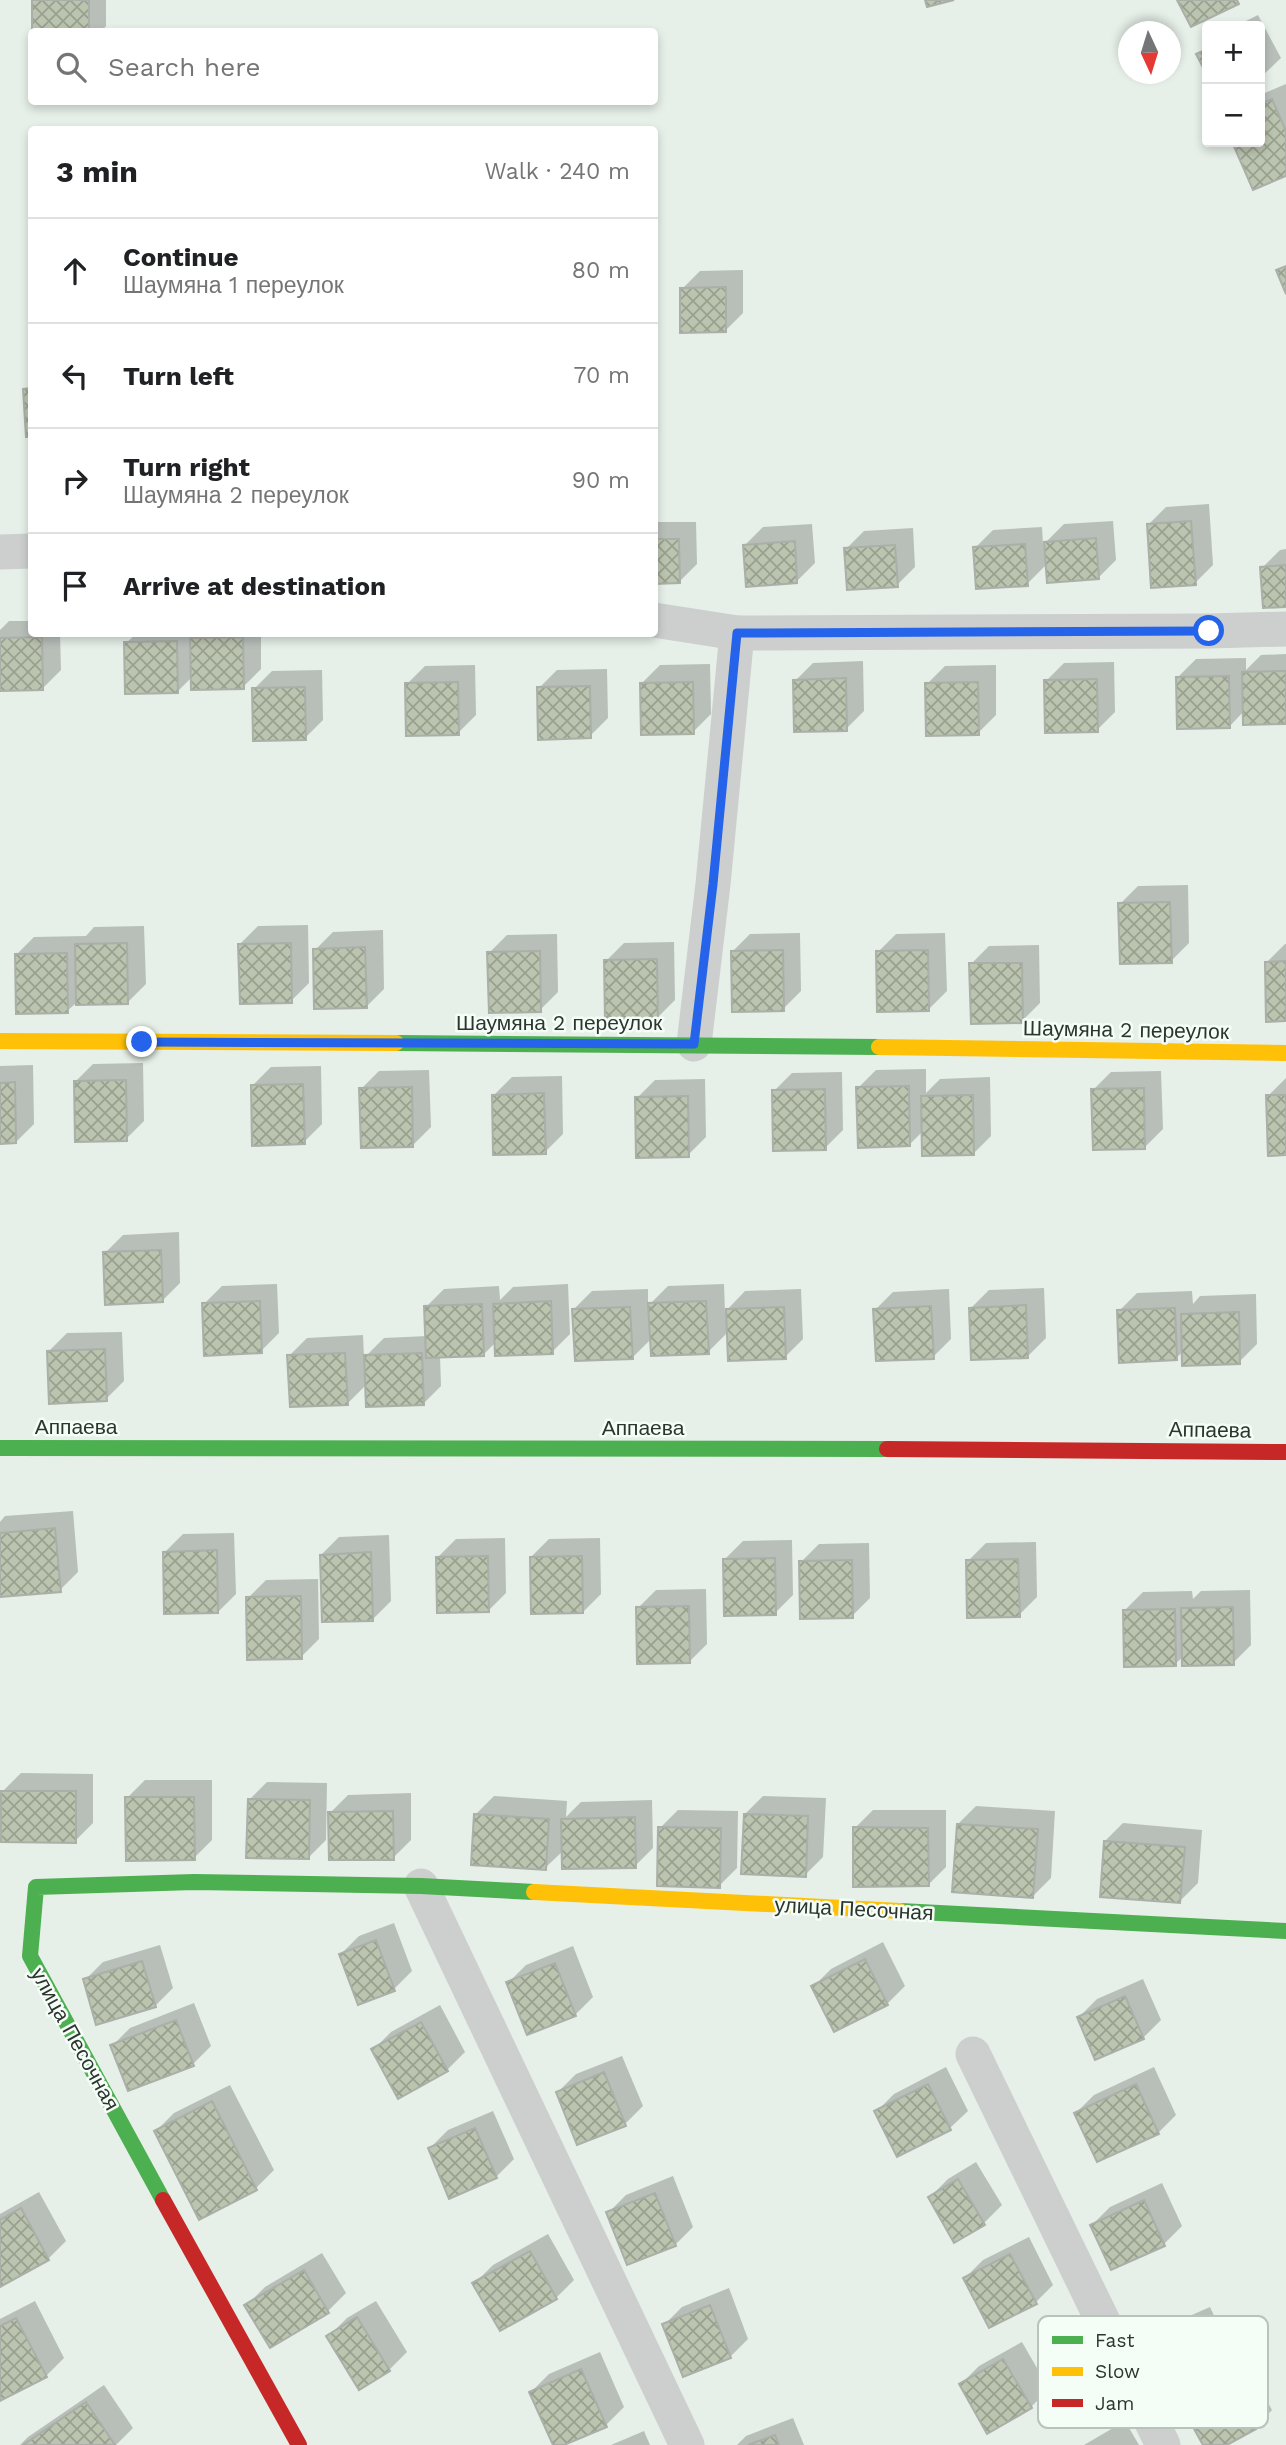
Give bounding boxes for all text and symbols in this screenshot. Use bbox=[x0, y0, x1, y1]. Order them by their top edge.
north arrow bbox=[1118, 21, 1181, 84]
map controls bbox=[1202, 21, 1265, 147]
button: + bbox=[1202, 21, 1265, 84]
search box bbox=[28, 28, 658, 105]
icon: search bbox=[52, 48, 90, 86]
text: Search here bbox=[108, 52, 260, 82]
button: − bbox=[1202, 84, 1265, 147]
text: 3 min bbox=[56, 154, 138, 189]
text: Walk · 240 m bbox=[485, 158, 630, 185]
text: Continue bbox=[123, 242, 239, 272]
icon: ahead bbox=[56, 252, 94, 290]
text: 80 m bbox=[572, 257, 630, 284]
text: Шаумяна 1 переулок bbox=[123, 272, 344, 299]
icon: left bbox=[56, 357, 94, 395]
text: Turn left bbox=[123, 361, 234, 391]
text: 70 m bbox=[573, 362, 630, 389]
text: Turn right bbox=[123, 452, 250, 482]
icon: right bbox=[56, 462, 94, 500]
text: 90 m bbox=[572, 467, 630, 494]
text: Шаумяна 2 переулок bbox=[123, 482, 349, 509]
icon: arrive bbox=[56, 567, 94, 605]
text: Arrive at destination bbox=[123, 571, 386, 601]
route start bbox=[1193, 615, 1224, 646]
street label: Шаумяна 2 переулок bbox=[456, 1010, 663, 1035]
street label: Шаумяна 2 переулок bbox=[1023, 1015, 1230, 1044]
route end bbox=[126, 1026, 157, 1057]
street label: Аппаева bbox=[35, 1414, 118, 1439]
street label: Аппаева bbox=[602, 1415, 685, 1440]
street label: Аппаева bbox=[1168, 1416, 1252, 1443]
street label: улица Песочная bbox=[774, 1892, 934, 1925]
street label: улица Песочная bbox=[26, 1963, 125, 2114]
legend bbox=[1038, 2316, 1268, 2428]
text: Fast bbox=[1095, 2329, 1134, 2352]
text: Slow bbox=[1095, 2360, 1140, 2383]
text: Jam bbox=[1095, 2392, 1134, 2415]

